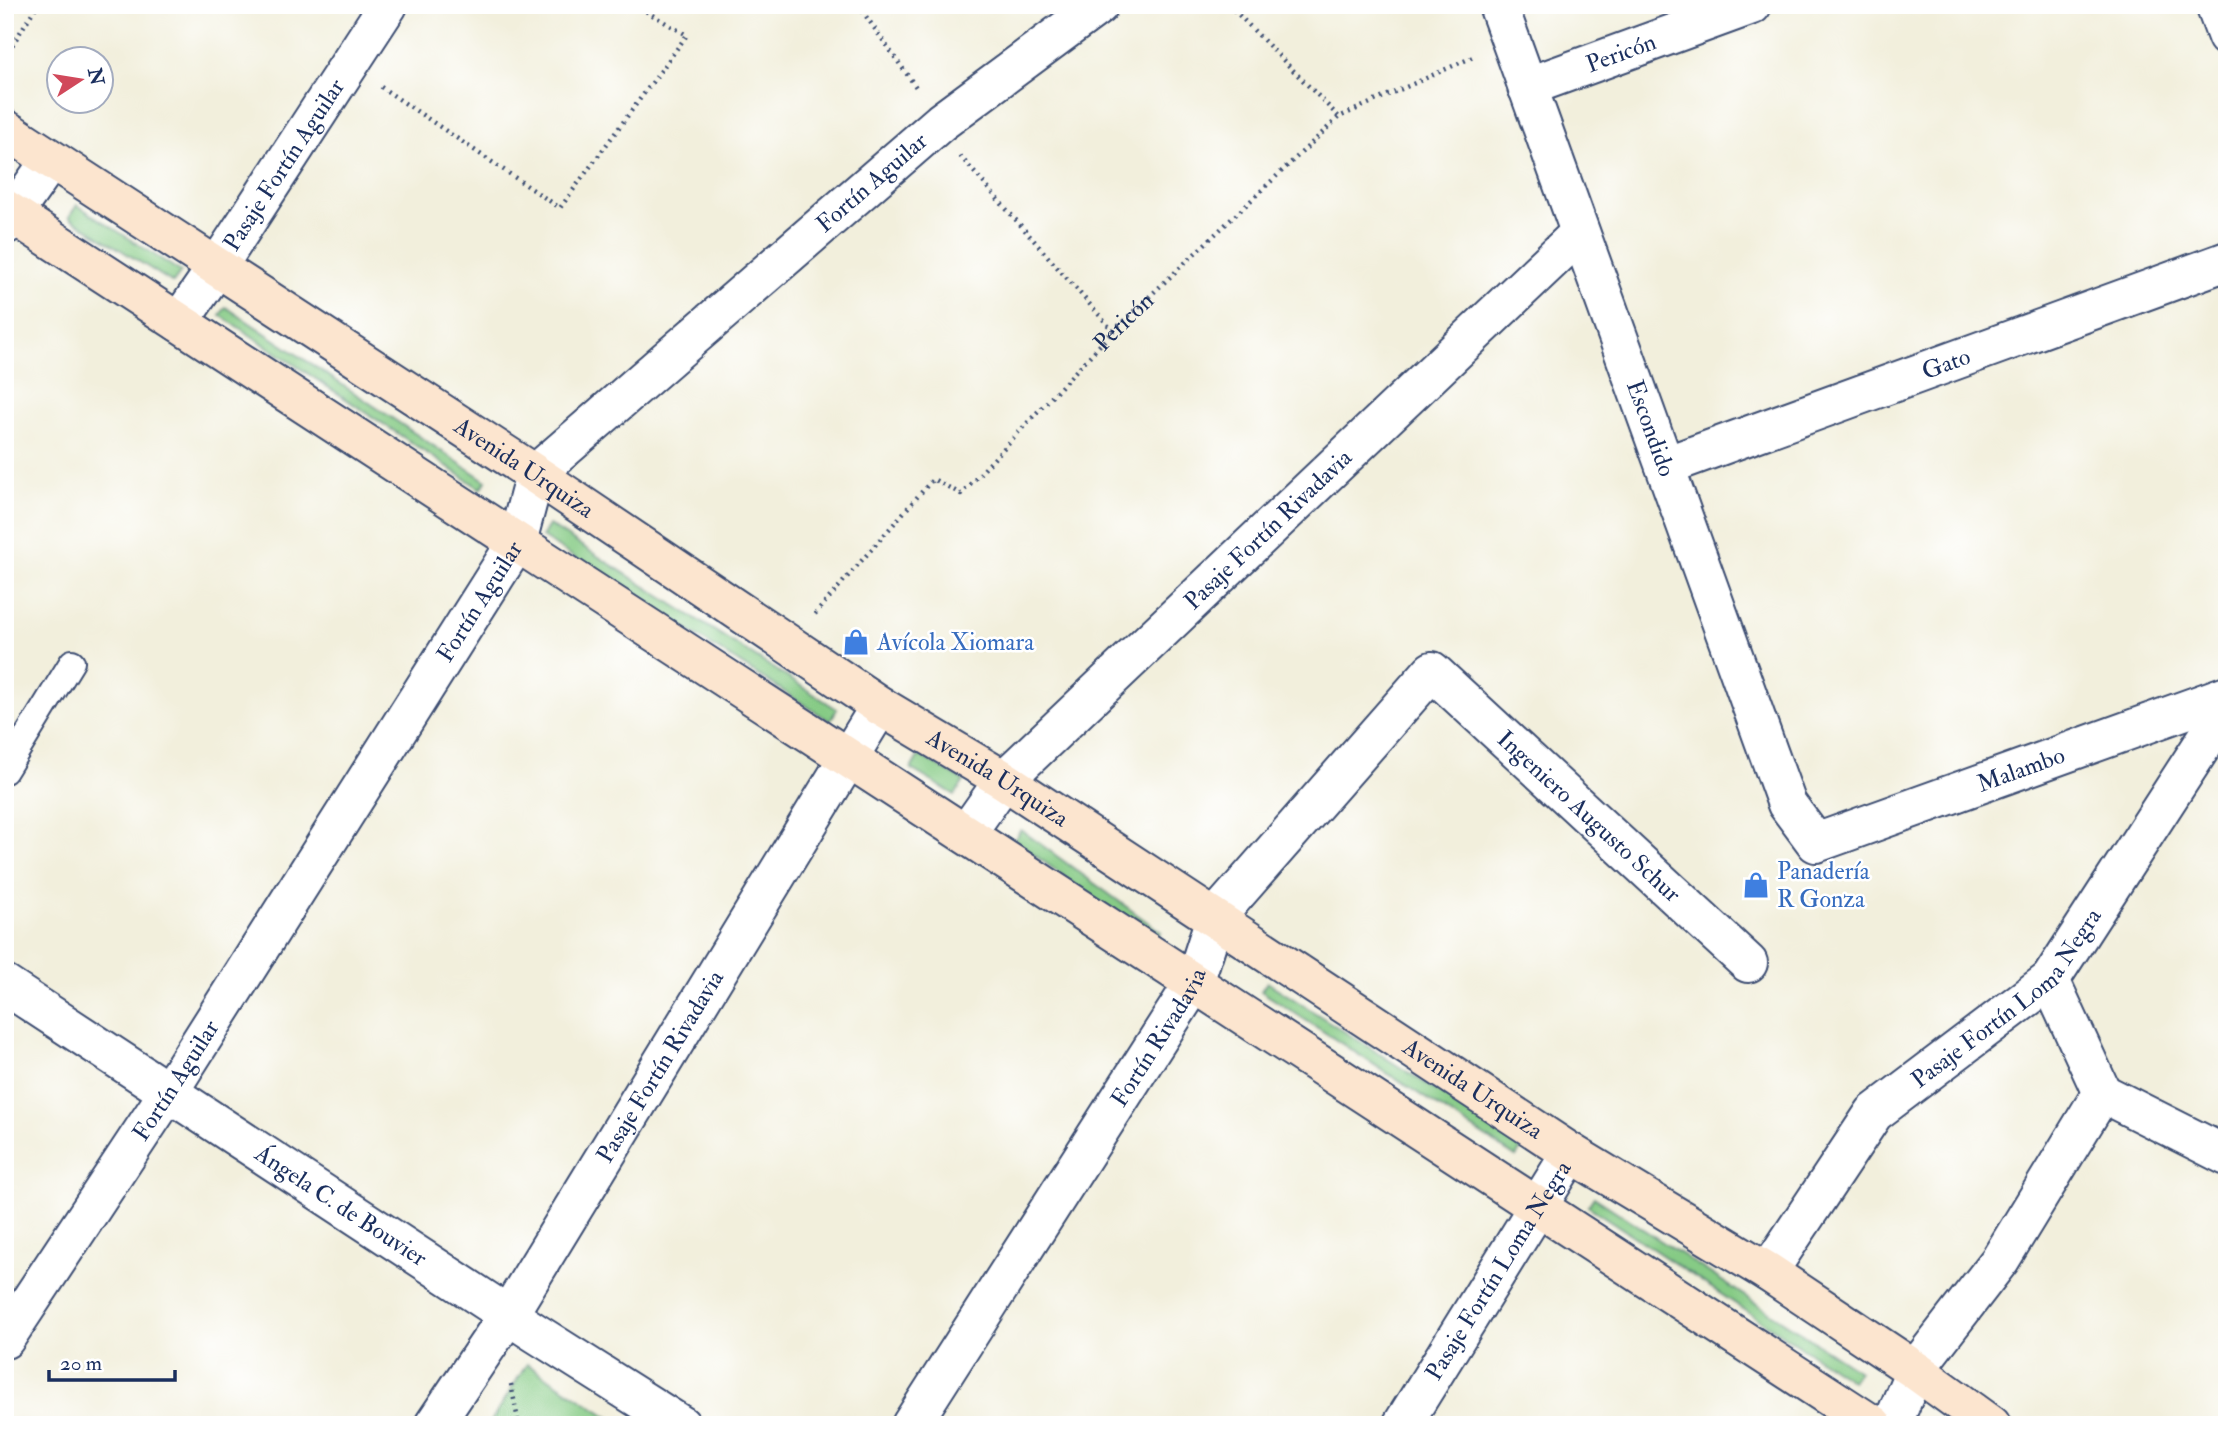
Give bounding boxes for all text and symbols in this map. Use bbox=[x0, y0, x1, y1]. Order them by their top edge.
street label: Pericón bbox=[1582, 26, 1660, 80]
north arrow bbox=[46, 46, 116, 116]
text: N bbox=[82, 65, 109, 88]
street label: Pasaje Fortín Aguilar bbox=[217, 73, 352, 257]
street label: Fortín Aguilar bbox=[810, 126, 934, 239]
street label: Pericón bbox=[1087, 286, 1160, 358]
street label: Gato bbox=[1918, 341, 1975, 387]
street label: Escondido bbox=[1619, 376, 1682, 481]
street label: Avenida Urquiza bbox=[447, 410, 601, 526]
street label: Pasaje Fortín Rivadavia bbox=[1178, 442, 1360, 617]
street label: Fortín Aguilar bbox=[430, 535, 530, 668]
shop icon: Avícola Xiomara bbox=[841, 627, 871, 657]
place label: Avícola Xiomara bbox=[876, 627, 1035, 658]
street label: Avenida Urquiza bbox=[920, 722, 1075, 835]
street label: Ingeniero Augusto Schur bbox=[1490, 724, 1687, 909]
street label: Malambo bbox=[1973, 740, 2069, 800]
place label: Panadería R Gonza bbox=[1777, 856, 1871, 915]
shop icon: Panadería R Gonza bbox=[1741, 870, 1771, 900]
street label: Pasaje Fortín Loma Negra bbox=[1905, 901, 2109, 1095]
street label: Pasaje Fortín Rivadavia bbox=[590, 964, 732, 1169]
street label: Fortín Rivadavia bbox=[1104, 964, 1214, 1113]
street label: Fortín Aguilar bbox=[126, 1014, 226, 1147]
street label: Avenida Urquiza bbox=[1396, 1031, 1550, 1147]
street label: Ángela C. de Bouvier bbox=[248, 1137, 433, 1274]
street label: Pasaje Fortín Loma Negra bbox=[1419, 1154, 1579, 1386]
scale bar bbox=[49, 1339, 175, 1383]
text: 20 m bbox=[60, 1350, 102, 1377]

